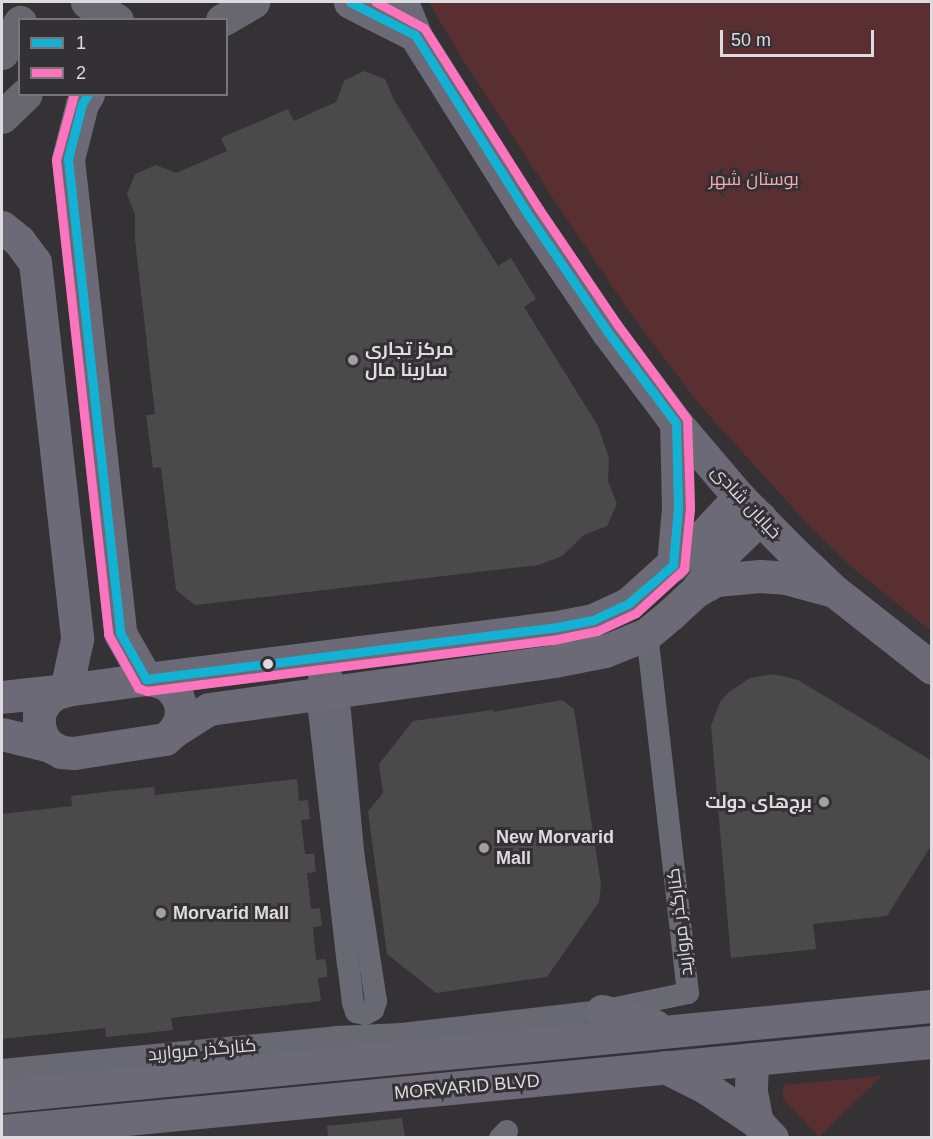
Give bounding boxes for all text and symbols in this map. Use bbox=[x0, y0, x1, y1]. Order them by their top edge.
legend bbox=[18, 18, 228, 96]
scale bar bbox=[723, 18, 878, 56]
text: 50 m bbox=[731, 30, 771, 50]
text: 1 bbox=[76, 33, 86, 53]
text: 2 bbox=[76, 63, 86, 83]
park label: بوستان شهر bbox=[709, 168, 799, 190]
place label: مرکز تجاری سارینا مال bbox=[365, 339, 454, 382]
marker: مرکز تجاری سارینا مال bbox=[346, 353, 360, 367]
street label: خیابان شادی bbox=[706, 461, 786, 543]
unlabelled marker bbox=[262, 658, 274, 670]
place label: برج‌های دولت bbox=[705, 791, 812, 813]
marker: برج‌های دولت bbox=[817, 795, 831, 809]
place label: New Morvarid Mall bbox=[496, 827, 614, 870]
marker: New Morvarid Mall bbox=[477, 841, 491, 855]
street label: کنارگذر مروارید bbox=[663, 867, 697, 977]
place label: Morvarid Mall bbox=[173, 902, 289, 924]
marker: Morvarid Mall bbox=[154, 906, 168, 920]
street label: کنارگذر مروارید bbox=[147, 1034, 257, 1066]
street label: MORVARID BLVD bbox=[393, 1070, 541, 1104]

